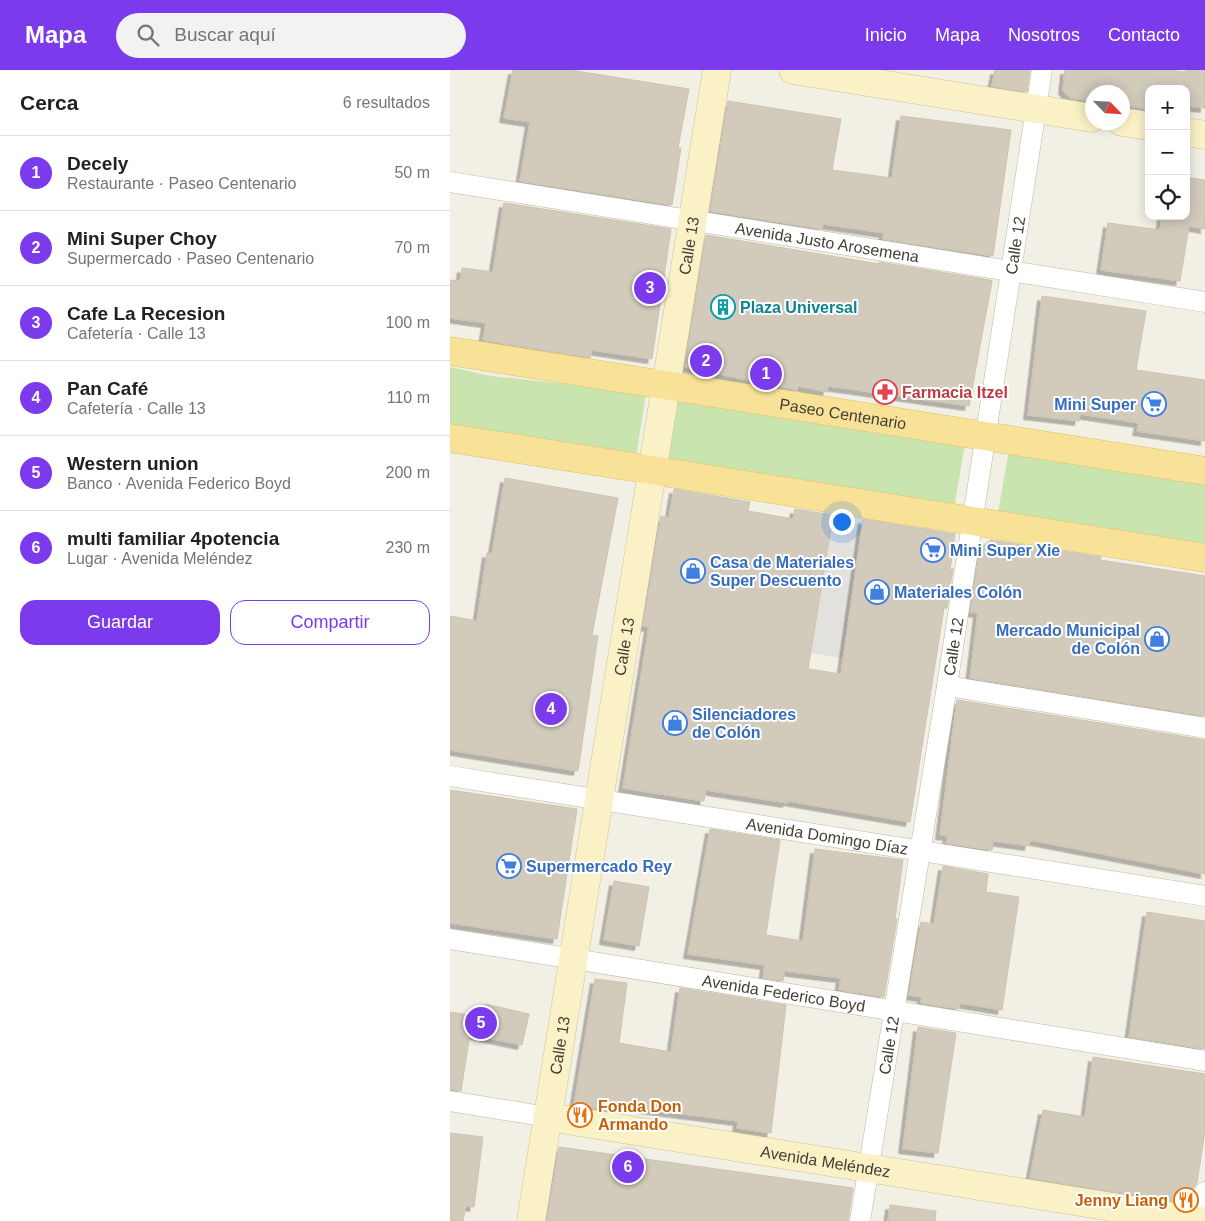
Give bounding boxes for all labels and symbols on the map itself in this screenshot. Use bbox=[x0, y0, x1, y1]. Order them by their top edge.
north arrow bbox=[1085, 85, 1130, 130]
street label: Calle 13 bbox=[676, 215, 702, 276]
street label: Calle 12 bbox=[1002, 215, 1028, 276]
street label: Avenida Justo Arosemena bbox=[734, 219, 920, 265]
pin: 3 bbox=[634, 269, 666, 307]
building icon: Plaza Universal bbox=[710, 294, 736, 320]
place label: Plaza Universal bbox=[740, 299, 857, 316]
pin: 2 bbox=[690, 342, 722, 380]
pin: 1 bbox=[750, 355, 782, 393]
pharmacy icon: Farmacia Itzel bbox=[872, 379, 898, 405]
place label: Farmacia Itzel bbox=[902, 384, 1008, 401]
supermarket icon: Mini Super bbox=[1141, 391, 1167, 417]
street label: Paseo Centenario bbox=[778, 395, 908, 432]
place label: Mini Super bbox=[1054, 396, 1136, 413]
your location bbox=[829, 509, 855, 535]
supermarket icon: Mini Super Xie bbox=[920, 537, 946, 563]
place label: Mini Super Xie bbox=[950, 542, 1060, 559]
place label: Casa de Materiales Super Descuento bbox=[710, 554, 854, 589]
shop icon: Casa de Materiales Super Descuento bbox=[680, 558, 706, 584]
shop icon: Materiales Colón bbox=[864, 579, 890, 605]
place label: Materiales Colón bbox=[894, 584, 1022, 601]
street label: Calle 13 bbox=[611, 616, 637, 677]
street label: Calle 12 bbox=[940, 616, 966, 677]
place label: Mercado Municipal de Colón bbox=[996, 622, 1140, 657]
shop icon: Mercado Municipal de Colón bbox=[1144, 626, 1170, 652]
pin: 4 bbox=[535, 690, 567, 728]
place label: Silenciadores de Colón bbox=[692, 706, 796, 741]
shop icon: Silenciadores de Colón bbox=[662, 710, 688, 736]
street label: Avenida Domingo Díaz bbox=[745, 815, 909, 857]
supermarket icon: Supermercado Rey bbox=[496, 853, 522, 879]
place label: Supermercado Rey bbox=[526, 858, 672, 875]
street label: Avenida Federico Boyd bbox=[701, 971, 867, 1014]
pin: 5 bbox=[465, 1004, 497, 1042]
street label: Calle 13 bbox=[546, 1015, 572, 1076]
street label: Calle 12 bbox=[875, 1015, 902, 1076]
place label: Fonda Don Armando bbox=[598, 1098, 682, 1133]
restaurant icon: Fonda Don Armando bbox=[567, 1102, 593, 1128]
street label: Avenida Meléndez bbox=[759, 1143, 892, 1180]
pin: 6 bbox=[612, 1148, 644, 1186]
restaurant icon: Jenny Liang bbox=[1173, 1187, 1199, 1213]
place label: Jenny Liang bbox=[1075, 1192, 1168, 1209]

